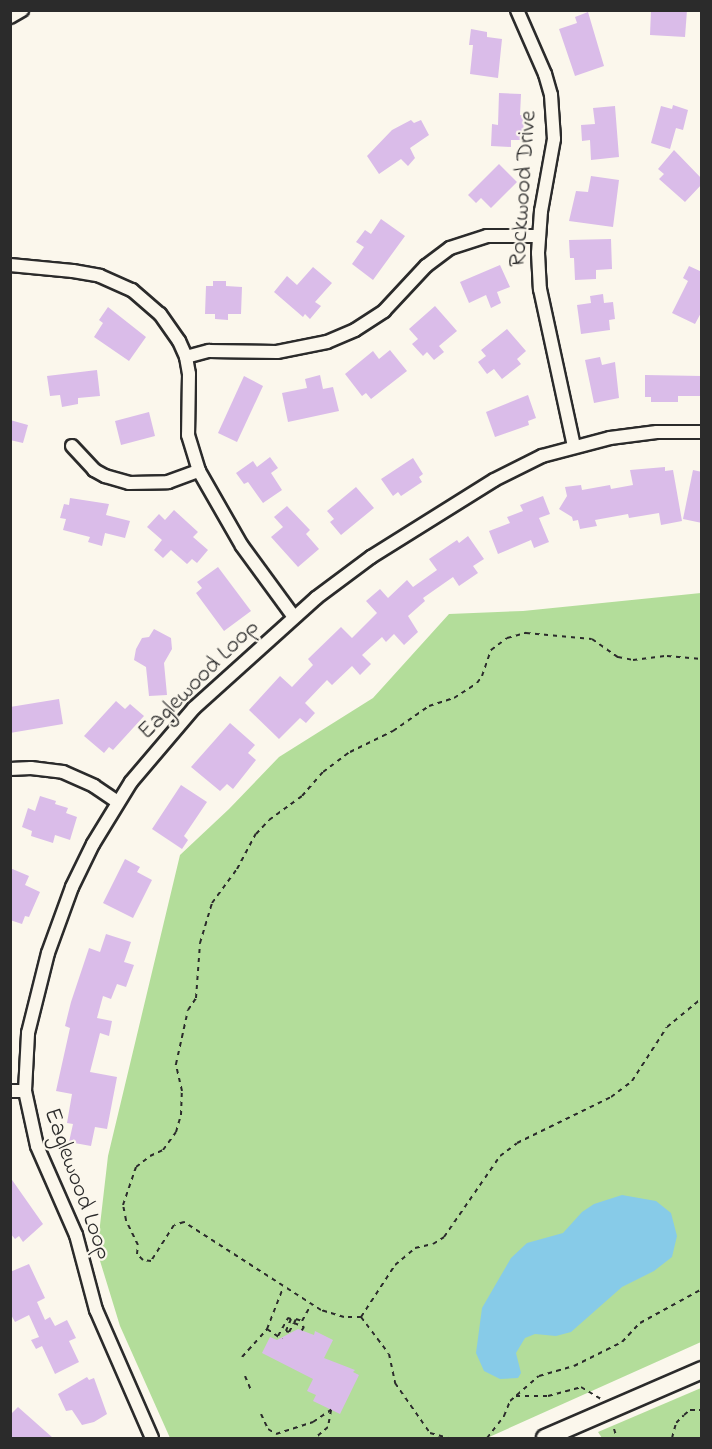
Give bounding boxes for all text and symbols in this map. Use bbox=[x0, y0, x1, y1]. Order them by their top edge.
street label: Rockwood Drive bbox=[504, 110, 544, 268]
street label: Eaglewood Loop bbox=[133, 614, 265, 746]
street label: Eaglewood Loop bbox=[36, 1104, 118, 1264]

